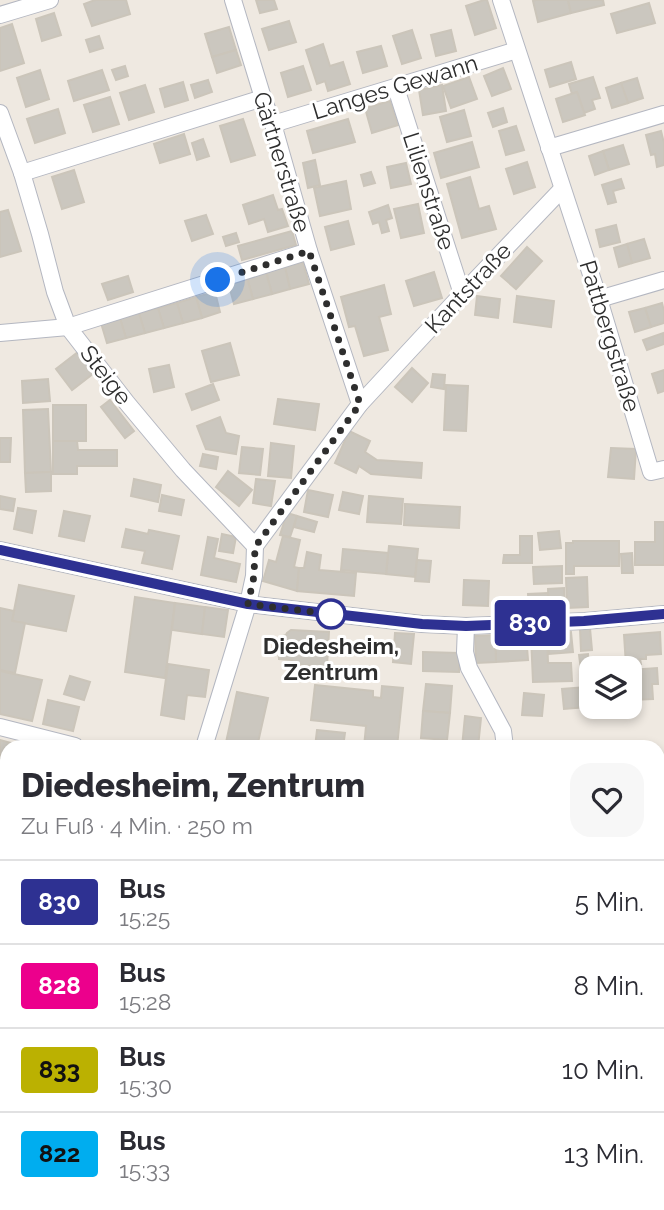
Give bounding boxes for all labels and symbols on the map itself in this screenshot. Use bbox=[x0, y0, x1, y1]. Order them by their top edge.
street label: Langes Gewann bbox=[309, 49, 481, 124]
street label: Gärtnerstraße bbox=[248, 88, 317, 235]
street label: Lilienstraße bbox=[398, 129, 461, 253]
street label: Kantstraße bbox=[419, 237, 516, 339]
street label: Pattbergstraße bbox=[575, 257, 646, 415]
your location bbox=[200, 262, 235, 297]
street label: Steige bbox=[75, 340, 138, 410]
marker: Diedesheim, Zentrum bbox=[316, 599, 346, 629]
line badge: 830 bbox=[490, 600, 570, 646]
place label: Diedesheim, Zentrum bbox=[263, 632, 399, 685]

